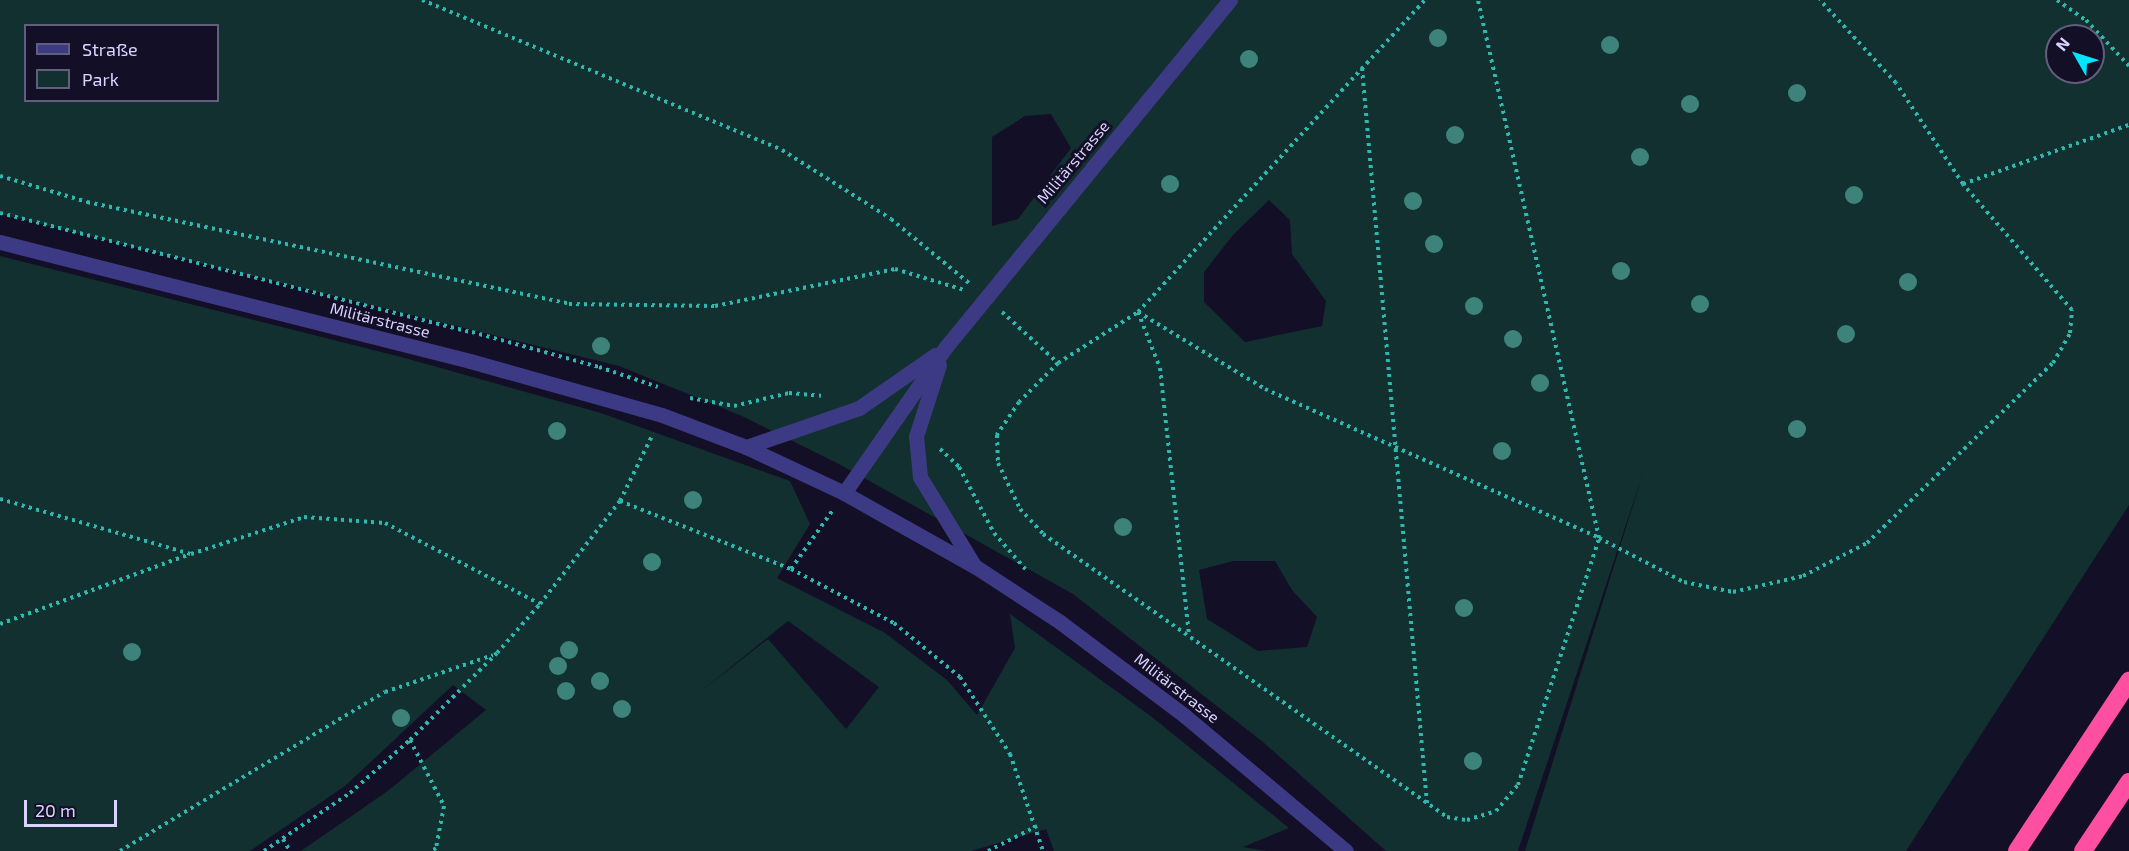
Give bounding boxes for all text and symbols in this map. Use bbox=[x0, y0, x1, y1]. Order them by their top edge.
legend bbox=[24, 24, 219, 102]
north arrow bbox=[2045, 24, 2105, 84]
text: N bbox=[2051, 33, 2073, 54]
text: Straße bbox=[82, 38, 138, 60]
text: Park bbox=[82, 68, 119, 90]
street label: Militärstrasse bbox=[1033, 117, 1113, 207]
street label: Militärstrasse bbox=[328, 298, 432, 342]
street label: Militärstrasse bbox=[1131, 649, 1223, 727]
scale bar bbox=[27, 788, 120, 826]
text: 20 m bbox=[35, 799, 76, 821]

